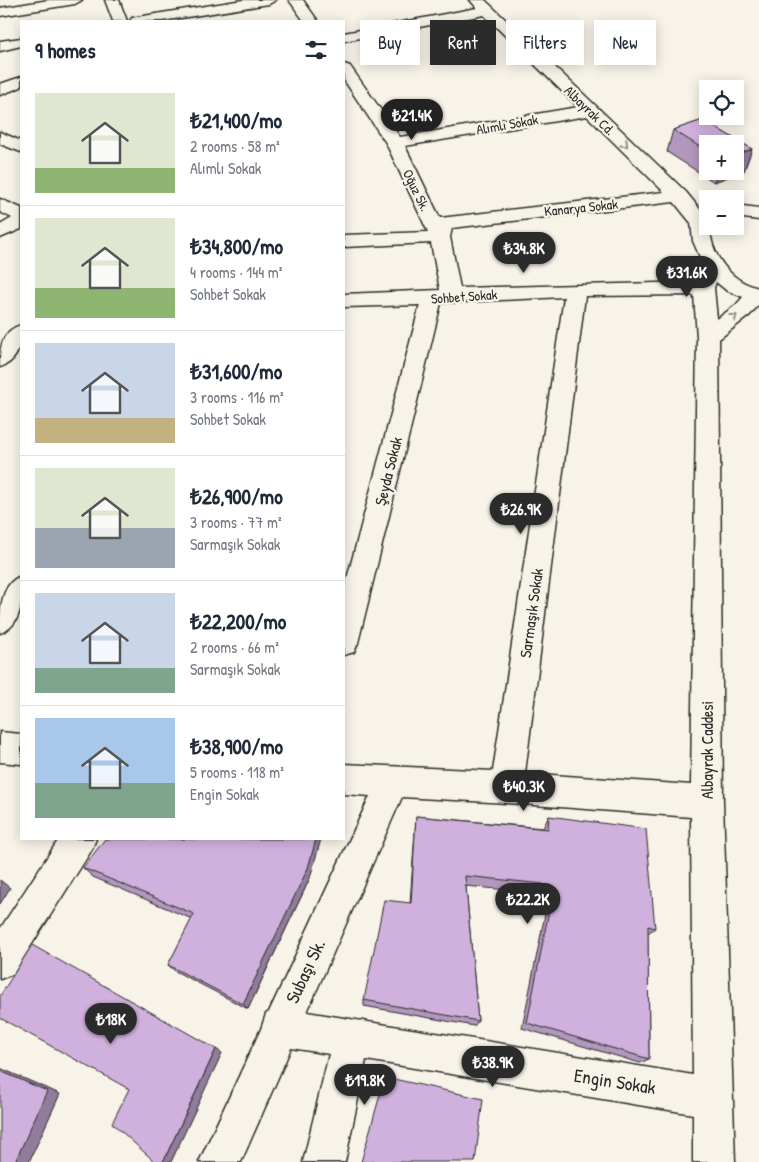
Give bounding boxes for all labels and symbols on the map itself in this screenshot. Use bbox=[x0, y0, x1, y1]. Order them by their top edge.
street label: Albayrak Cd. bbox=[560, 81, 620, 140]
pin: ₺21.4K bbox=[371, 98, 453, 141]
street label: Alımlı Sokak bbox=[475, 109, 540, 139]
one-way arrow bbox=[619, 138, 628, 147]
street label: Oğuz Sk. bbox=[398, 166, 435, 214]
street label: Kanarya Sokak bbox=[543, 194, 619, 221]
pin: ₺34.8K bbox=[483, 232, 565, 274]
pin: ₺31.6K bbox=[646, 256, 728, 298]
street label: Sohbet Sokak bbox=[430, 284, 498, 308]
one-way arrow bbox=[728, 315, 737, 323]
street label: Şeyda Sokak bbox=[369, 434, 407, 508]
pin: ₺26.9K bbox=[480, 492, 562, 535]
street label: Sarmaşık Sokak bbox=[514, 566, 548, 659]
street label: Albayrak Caddesi bbox=[696, 701, 718, 799]
pin: ₺40.3K bbox=[483, 770, 565, 812]
pin: ₺22.2K bbox=[487, 882, 569, 925]
street label: Subaşı Sk. bbox=[279, 935, 331, 1007]
pin: ₺18K bbox=[81, 1002, 141, 1045]
pin: ₺38.9K bbox=[452, 1046, 534, 1088]
street label: Engin Sokak bbox=[572, 1062, 658, 1100]
pin: ₺19.8K bbox=[324, 1064, 406, 1106]

